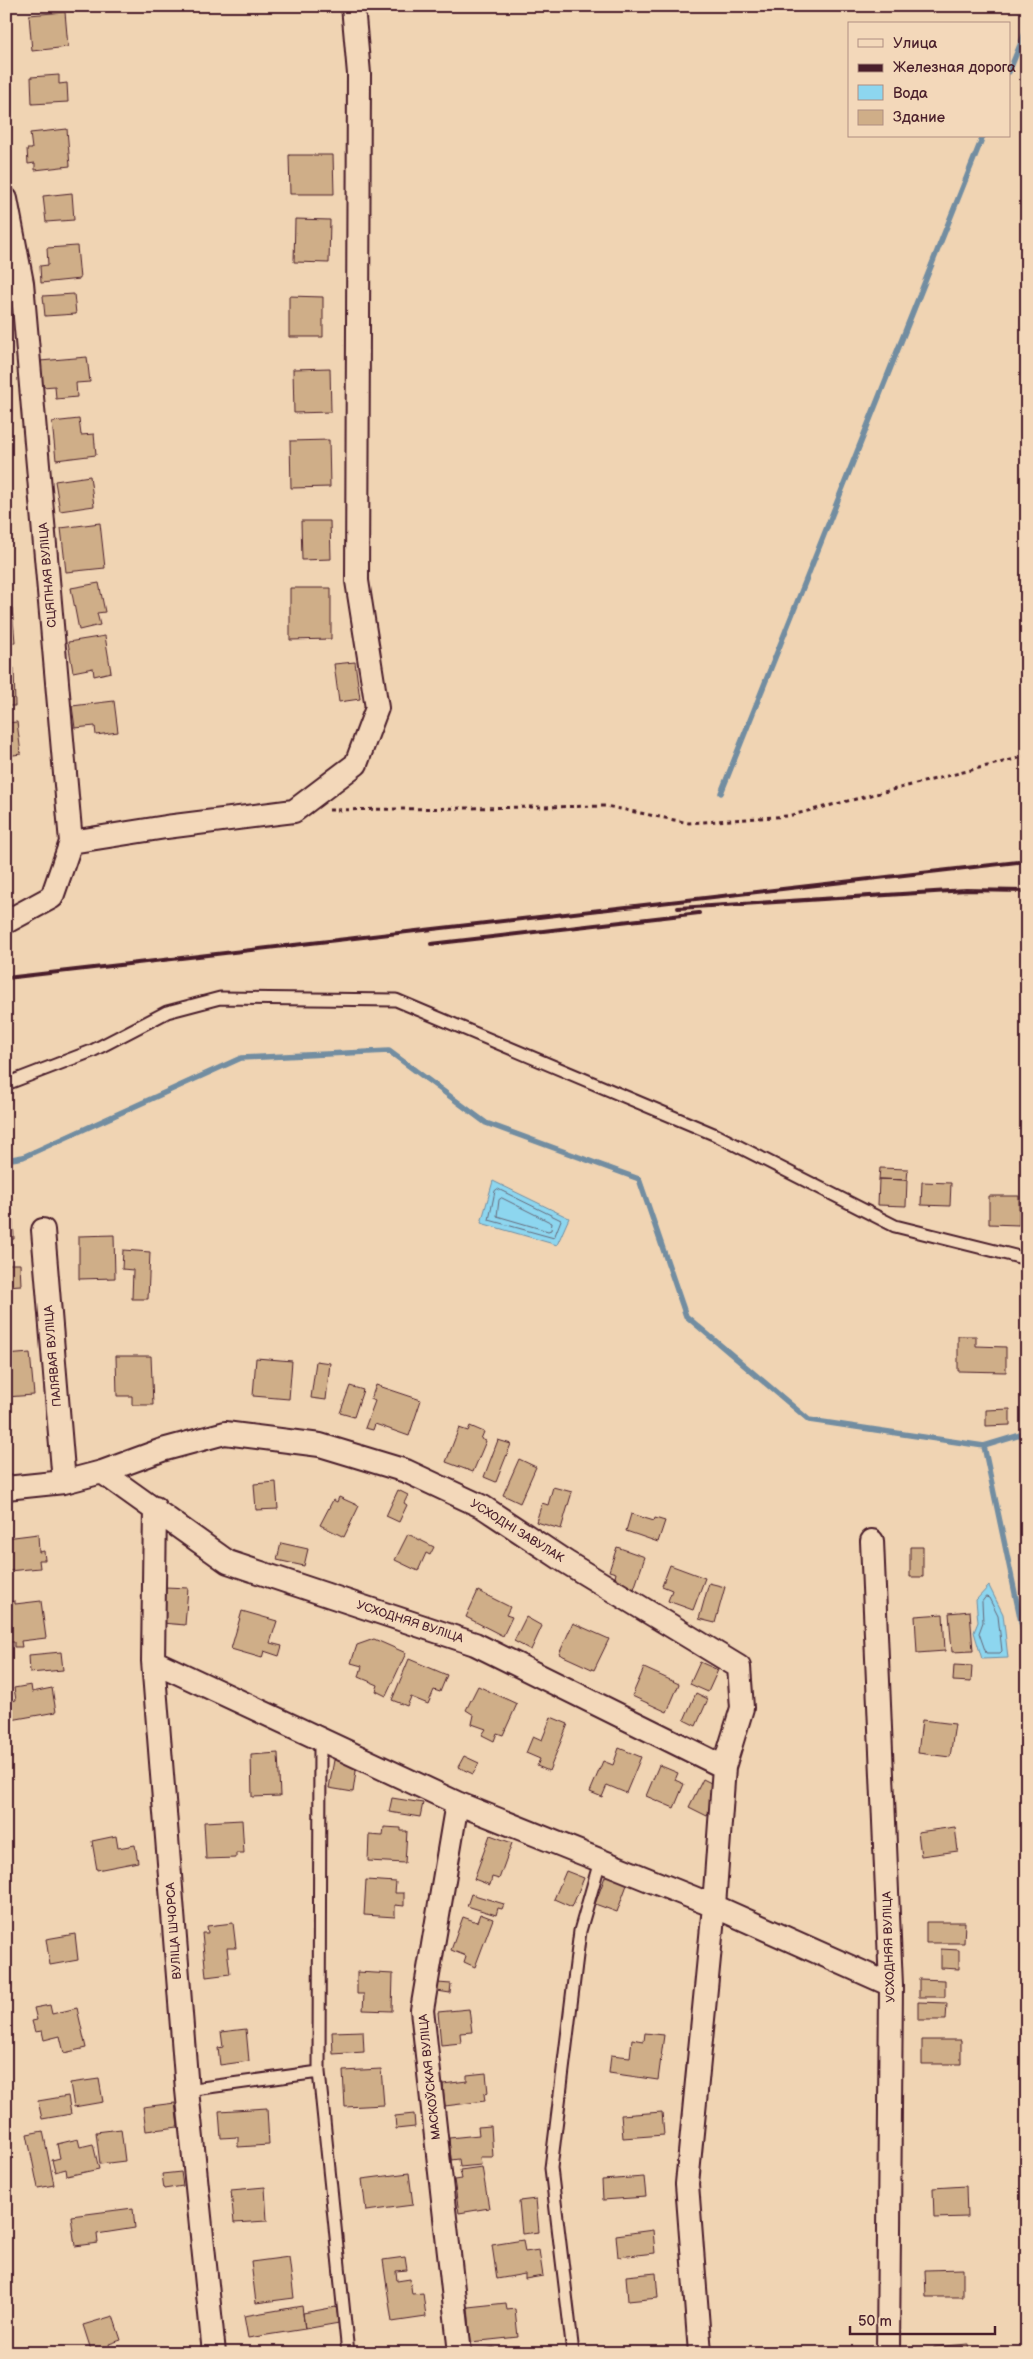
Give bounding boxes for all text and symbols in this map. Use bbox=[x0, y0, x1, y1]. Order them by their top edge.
legend bbox=[848, 22, 1010, 138]
text: Улица bbox=[893, 34, 938, 53]
text: Железная дорога bbox=[893, 58, 1016, 77]
text: Вода bbox=[893, 84, 928, 103]
text: Здание bbox=[893, 108, 945, 127]
street label: СЦЯПНАЯ ВУЛІЦА bbox=[36, 521, 60, 628]
street label: ПАЛЯВАЯ ВУЛІЦА bbox=[41, 1304, 65, 1407]
street label: УСХОДНІ ЗАВУЛАК bbox=[467, 1496, 567, 1566]
street label: УСХОДНЯЯ ВУЛІЦА bbox=[355, 1598, 466, 1647]
street label: ВУЛІЦА ШЧОРСА bbox=[163, 1881, 185, 1980]
street label: УСХОДНЯЯ ВУЛІЦА bbox=[880, 1890, 898, 2003]
street label: МАСКОЎСКАЯ ВУЛІЦА bbox=[415, 2013, 444, 2141]
scale bar bbox=[850, 2304, 996, 2336]
text: 50 m bbox=[858, 2312, 892, 2331]

